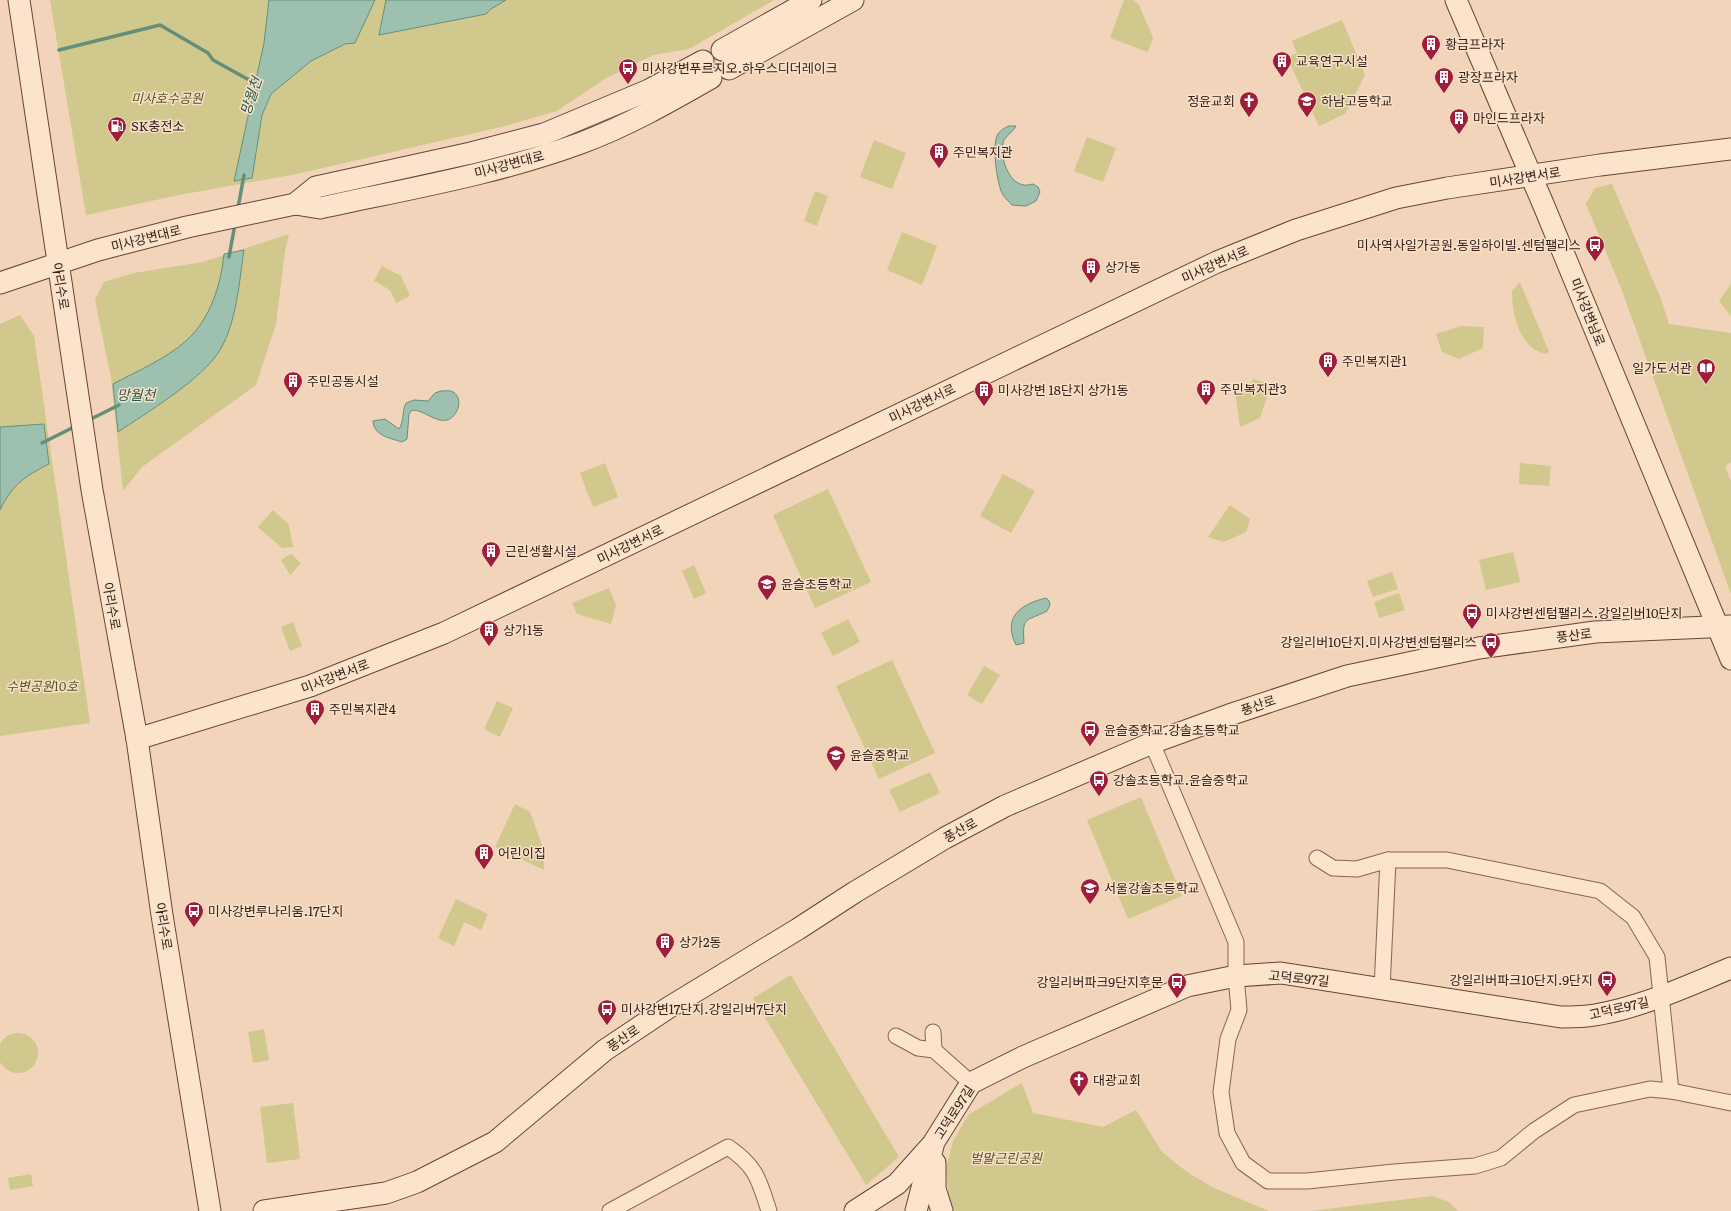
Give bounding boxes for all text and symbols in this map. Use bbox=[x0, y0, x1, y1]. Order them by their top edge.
building icon: 황금프라자 bbox=[1420, 33, 1442, 61]
place label: 황금프라자 bbox=[1445, 34, 1505, 53]
building icon: 교육연구시설 bbox=[1271, 50, 1293, 78]
place label: 교육연구시설 bbox=[1296, 51, 1368, 70]
bus stop icon: 미사강변푸르지오.하우스디더레이크 bbox=[617, 57, 639, 85]
place label: 미사강변푸르지오.하우스디더레이크 bbox=[642, 58, 838, 77]
building icon: 광장프라자 bbox=[1433, 66, 1455, 94]
place label: 광장프라자 bbox=[1458, 67, 1518, 86]
water label: 망월천 bbox=[234, 73, 266, 117]
park label: 미사호수공원 bbox=[131, 88, 204, 107]
church icon: 정윤교회 bbox=[1238, 90, 1260, 118]
school or university icon: 하남고등학교 bbox=[1296, 90, 1318, 118]
place label: 정윤교회 bbox=[1187, 91, 1235, 110]
place label: 하남고등학교 bbox=[1321, 91, 1393, 110]
building icon: 마인드프라자 bbox=[1448, 107, 1470, 135]
place label: 마인드프라자 bbox=[1473, 108, 1545, 127]
fuel station icon: SK충전소 bbox=[106, 115, 128, 143]
place label: SK충전소 bbox=[131, 116, 184, 135]
building icon: 주민복지관 bbox=[928, 141, 950, 169]
place label: 주민복지관 bbox=[953, 142, 1013, 161]
street label: 미사강변대로 bbox=[472, 145, 546, 182]
street label: 미사강변서로 bbox=[1488, 162, 1562, 192]
street label: 미사강변대로 bbox=[109, 220, 183, 255]
bus stop icon: 미사역사일가공원.동일하이빌.센텀팰리스 bbox=[1584, 234, 1606, 262]
place label: 미사역사일가공원.동일하이빌.센텀팰리스 bbox=[1357, 235, 1581, 254]
street label: 미사강변서로 bbox=[1178, 240, 1251, 287]
building icon: 상가동 bbox=[1080, 256, 1102, 284]
place label: 상가동 bbox=[1105, 257, 1141, 276]
street label: 아리수로 bbox=[48, 261, 75, 311]
street label: 미사강변남로 bbox=[1566, 275, 1611, 349]
building icon: 주민복지관1 bbox=[1317, 350, 1339, 378]
place label: 주민복지관1 bbox=[1342, 351, 1407, 370]
library icon: 일가도서관 bbox=[1695, 357, 1717, 385]
place label: 일가도서관 bbox=[1632, 358, 1692, 377]
building icon: 주민공동시설 bbox=[282, 370, 304, 398]
place label: 주민공동시설 bbox=[307, 371, 379, 390]
street label: 미사강변서로 bbox=[885, 378, 958, 427]
building icon: 주민복지관3 bbox=[1195, 378, 1217, 406]
building icon: 미사강변 18단지 상가1동 bbox=[973, 379, 995, 407]
place label: 주민복지관3 bbox=[1220, 379, 1287, 398]
place label: 미사강변 18단지 상가1동 bbox=[998, 380, 1129, 399]
water label: 망월천 bbox=[117, 384, 156, 404]
street label: 미사강변서로 bbox=[593, 519, 666, 568]
building icon: 근린생활시설 bbox=[480, 540, 502, 568]
place label: 근린생활시설 bbox=[505, 541, 577, 560]
school or university icon: 윤슬초등학교 bbox=[756, 573, 778, 601]
place label: 윤슬초등학교 bbox=[781, 574, 853, 593]
street label: 아리수로 bbox=[99, 581, 126, 631]
bus stop icon: 미사강변센텀팰리스.강일리버10단지 bbox=[1461, 602, 1483, 630]
place label: 미사강변센텀팰리스.강일리버10단지 bbox=[1486, 603, 1683, 622]
building icon: 상가1동 bbox=[478, 619, 500, 647]
place label: 상가1동 bbox=[503, 620, 544, 639]
street label: 풍산로 bbox=[1555, 623, 1593, 646]
bus stop icon: 강일리버10단지.미사강변센텀팰리스 bbox=[1480, 631, 1502, 659]
place label: 강일리버10단지.미사강변센텀팰리스 bbox=[1280, 632, 1477, 651]
street label: 미사강변서로 bbox=[298, 654, 372, 697]
park label: 수변공원10호 bbox=[6, 676, 79, 695]
street label: 풍산로 bbox=[1238, 690, 1278, 719]
building icon: 주민복지관4 bbox=[304, 698, 326, 726]
place label: 주민복지관4 bbox=[329, 699, 396, 718]
bus stop icon: 윤슬중학교.강솔초등학교 bbox=[1079, 719, 1101, 747]
place label: 윤슬중학교.강솔초등학교 bbox=[1104, 720, 1240, 739]
school or university icon: 윤슬중학교 bbox=[825, 744, 847, 772]
place label: 윤슬중학교 bbox=[850, 745, 910, 764]
bus stop icon: 강솔초등학교.윤슬중학교 bbox=[1088, 769, 1110, 797]
place label: 강솔초등학교.윤슬중학교 bbox=[1113, 770, 1249, 789]
street label: 풍산로 bbox=[939, 813, 980, 847]
building icon: 어린이집 bbox=[473, 842, 495, 870]
place label: 어린이집 bbox=[498, 843, 546, 862]
school or university icon: 서울강솔초등학교 bbox=[1079, 877, 1101, 905]
place label: 서울강솔초등학교 bbox=[1104, 878, 1200, 897]
bus stop icon: 미사강변루나리움.17단지 bbox=[183, 900, 205, 928]
street label: 아리수로 bbox=[151, 901, 178, 951]
place label: 미사강변루나리움.17단지 bbox=[208, 901, 343, 920]
building icon: 상가2동 bbox=[654, 931, 676, 959]
place label: 상가2동 bbox=[679, 932, 722, 951]
street label: 고덕로97길 bbox=[1268, 965, 1330, 990]
bus stop icon: 강일리버파크10단지.9단지 bbox=[1596, 969, 1618, 997]
place label: 강일리버파크10단지.9단지 bbox=[1449, 970, 1593, 989]
bus stop icon: 강일리버파크9단지후문 bbox=[1166, 971, 1188, 999]
place label: 강일리버파크9단지후문 bbox=[1037, 972, 1163, 991]
street label: 고덕로97길 bbox=[1587, 991, 1651, 1024]
bus stop icon: 미사강변17단지.강일리버7단지 bbox=[596, 998, 618, 1026]
place label: 미사강변17단지.강일리버7단지 bbox=[621, 999, 787, 1018]
street label: 풍산로 bbox=[603, 1020, 643, 1055]
church icon: 대광교회 bbox=[1068, 1069, 1090, 1097]
place label: 대광교회 bbox=[1093, 1070, 1141, 1089]
street label: 고덕로97길 bbox=[929, 1081, 978, 1143]
park label: 벌말근린공원 bbox=[970, 1148, 1043, 1167]

